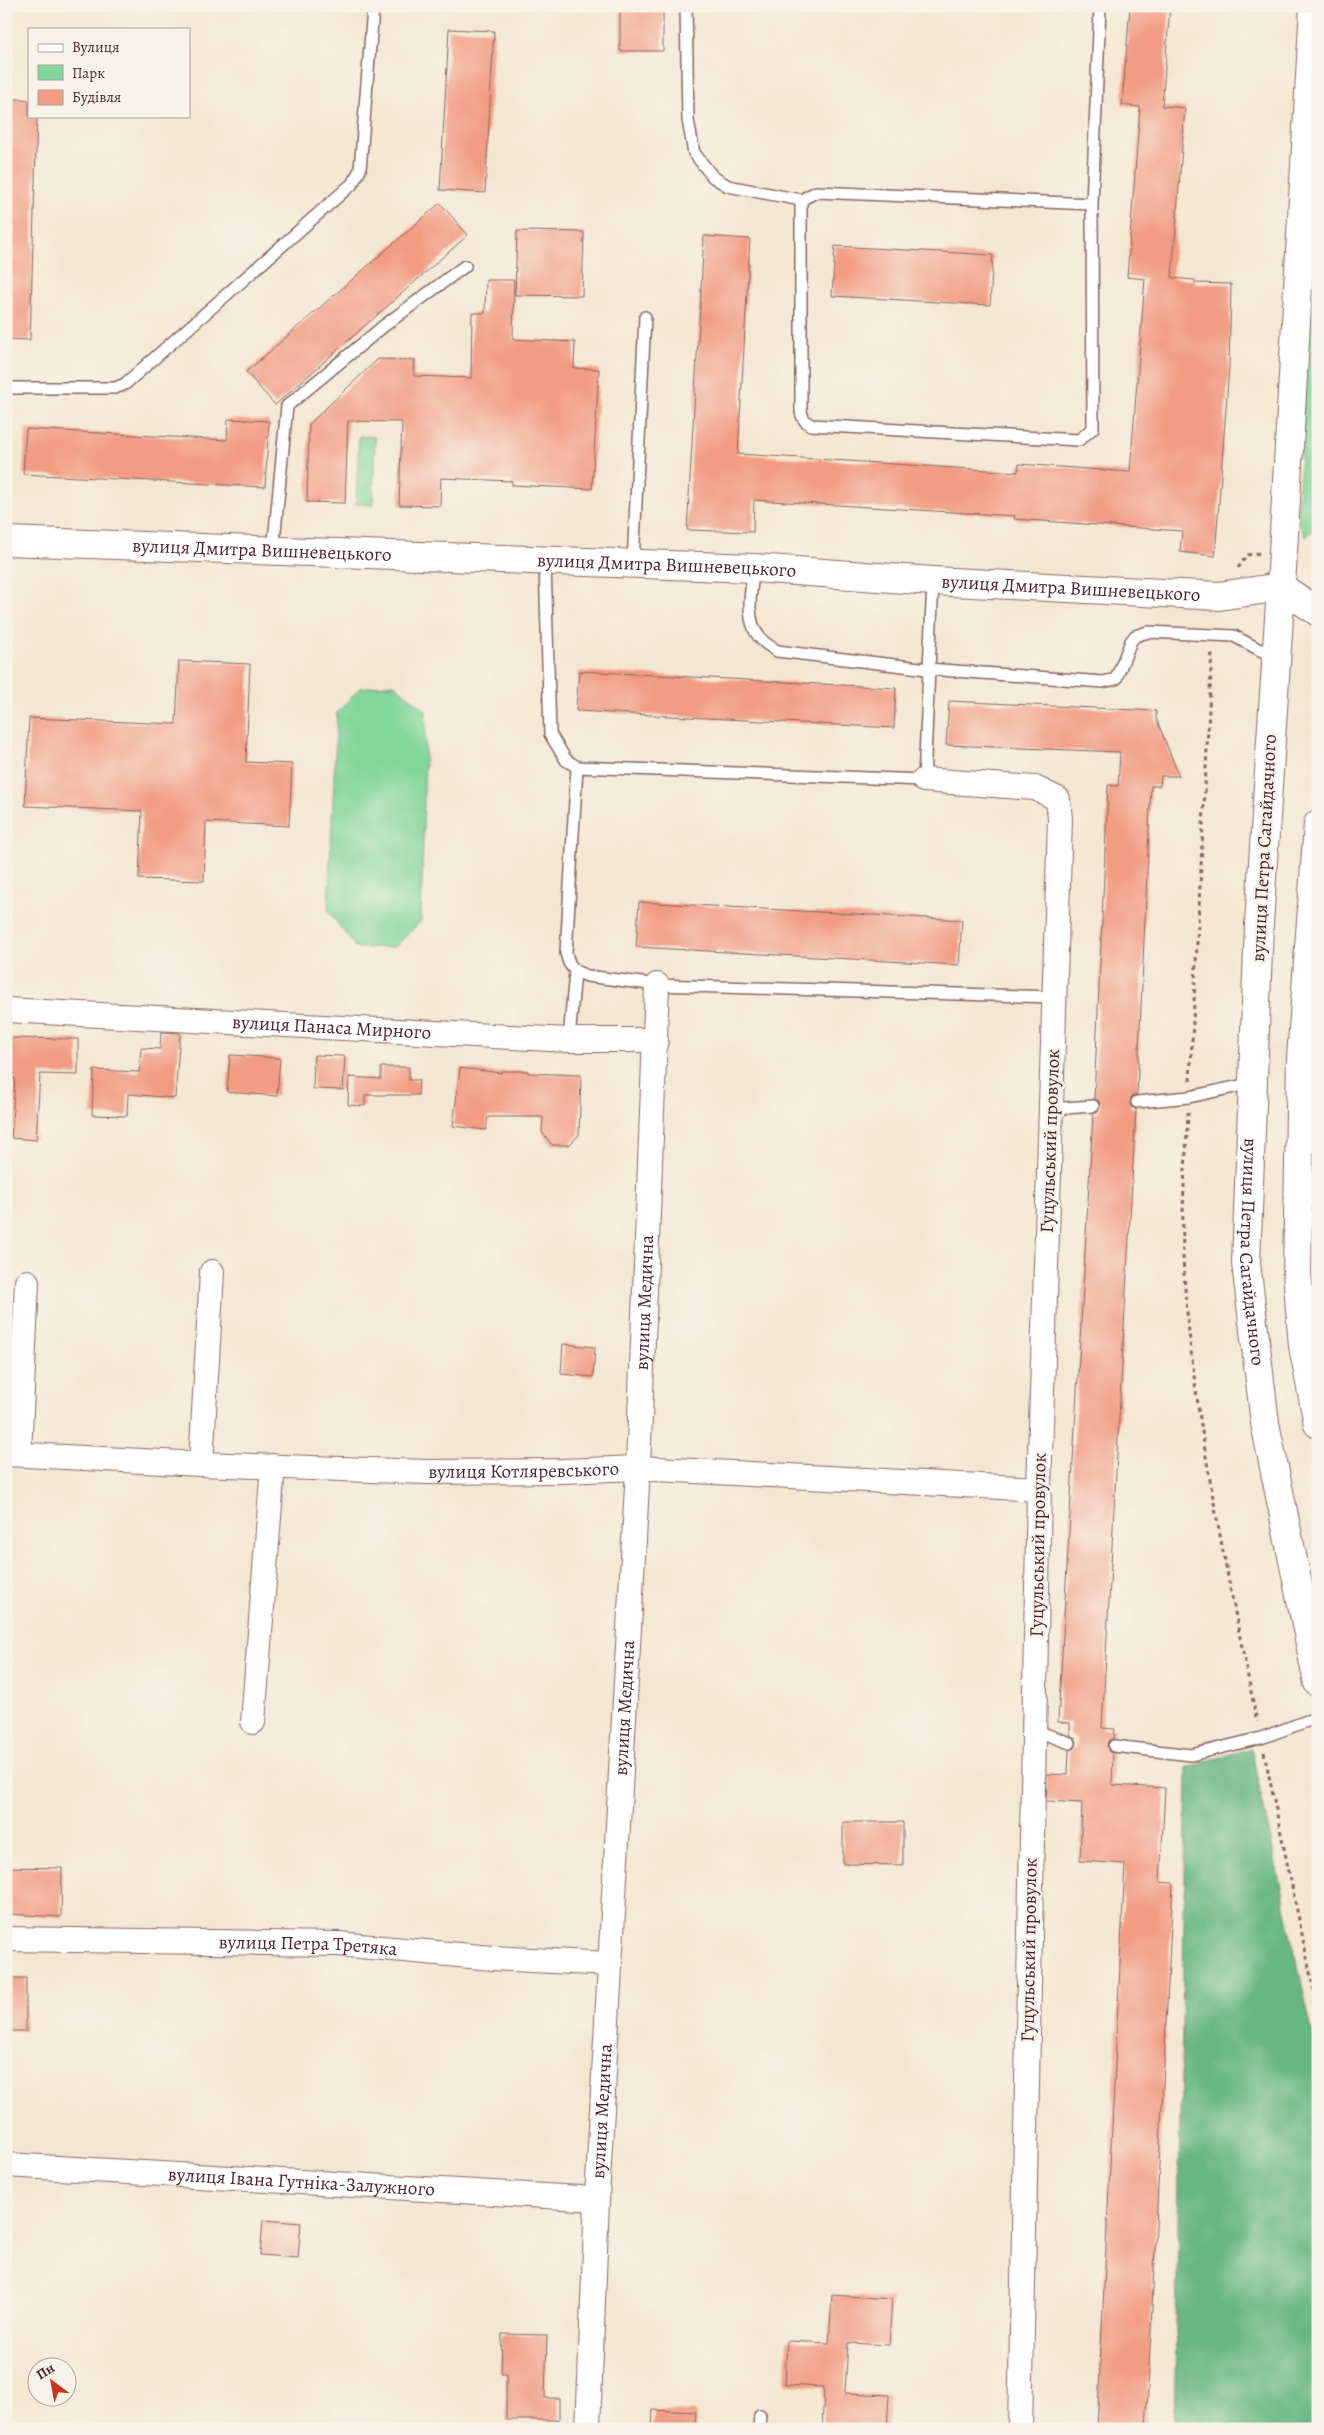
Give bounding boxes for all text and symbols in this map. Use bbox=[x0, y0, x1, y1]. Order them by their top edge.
legend bbox=[28, 28, 190, 118]
text: Вулиця bbox=[72, 37, 119, 57]
text: Парк bbox=[72, 63, 105, 83]
text: Будівля bbox=[72, 87, 121, 107]
street label: вулиця Дмитра Вишневецького bbox=[132, 533, 392, 568]
street label: вулиця Дмитра Вишневецького bbox=[536, 547, 797, 584]
street label: вулиця Дмитра Вишневецького bbox=[941, 568, 1201, 608]
street label: вулиця Петра Сагайдачного bbox=[1245, 733, 1283, 963]
street label: вулиця Панаса Мирного bbox=[231, 1009, 432, 1046]
street label: Гуцульський провулок bbox=[1034, 1048, 1066, 1234]
street label: вулиця Петра Сагайдачного bbox=[1233, 1137, 1271, 1367]
street label: вулиця Медична bbox=[629, 1234, 660, 1371]
street label: Гуцульський провулок bbox=[1023, 1453, 1053, 1637]
street label: вулиця Котляревського bbox=[428, 1456, 620, 1485]
street label: вулиця Медична bbox=[608, 1639, 641, 1776]
street label: Гуцульський провулок bbox=[1014, 1858, 1044, 2042]
street label: вулиця Петра Третяка bbox=[218, 1929, 399, 1962]
street label: вулиця Медична bbox=[585, 2043, 619, 2180]
street label: вулиця Івана Гутніка-Залужного bbox=[167, 2161, 436, 2203]
north arrow bbox=[28, 2358, 78, 2408]
text: Пн bbox=[33, 2358, 58, 2384]

